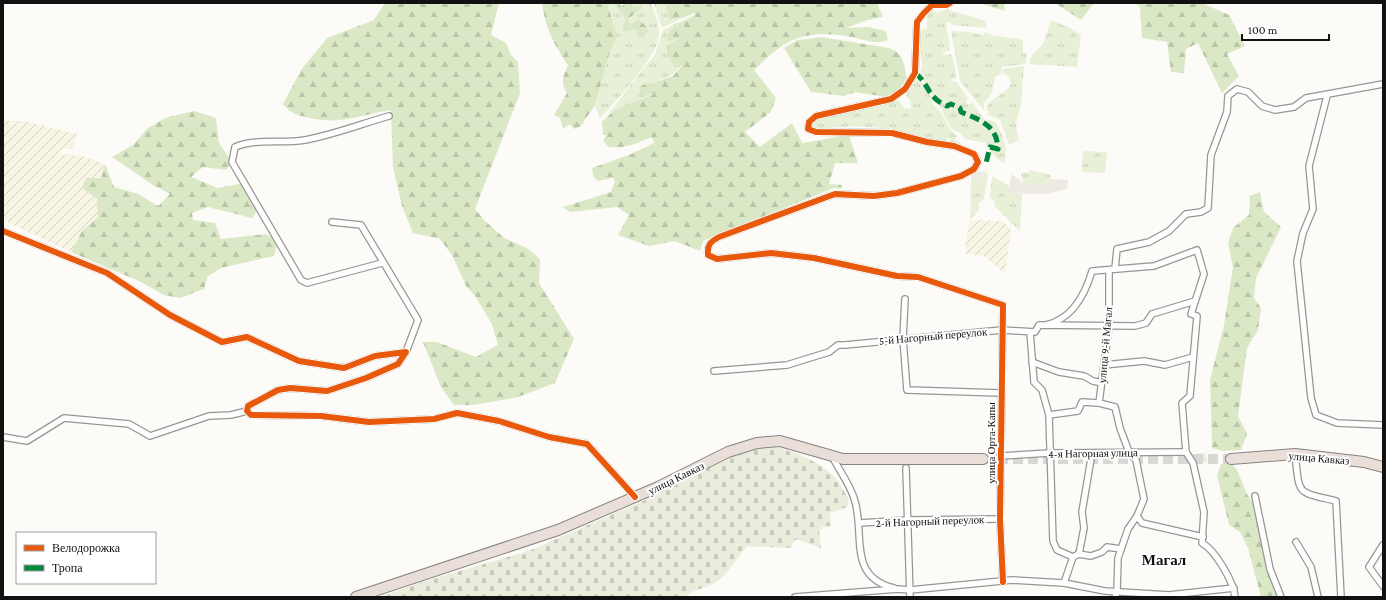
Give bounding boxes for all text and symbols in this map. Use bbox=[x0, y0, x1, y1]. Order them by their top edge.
scale bar bbox=[1242, 16, 1329, 42]
text: 100 m bbox=[1248, 23, 1278, 37]
street label: улица 9-й Магал bbox=[1096, 306, 1114, 384]
street label: 5-й Нагорный переулок bbox=[878, 325, 988, 347]
street label: улица Орта-Капы bbox=[985, 402, 997, 484]
street label: 4-я Нагорная улица bbox=[1048, 446, 1138, 460]
street label: улица Кавказ bbox=[1288, 449, 1350, 467]
street label: улица Кавказ bbox=[646, 459, 706, 497]
street label: 2-й Нагорный переулок bbox=[875, 513, 985, 529]
legend bbox=[16, 532, 156, 584]
text: Велодорожка bbox=[52, 541, 121, 555]
district label: Магал bbox=[1142, 552, 1187, 568]
text: Тропа bbox=[52, 561, 83, 575]

